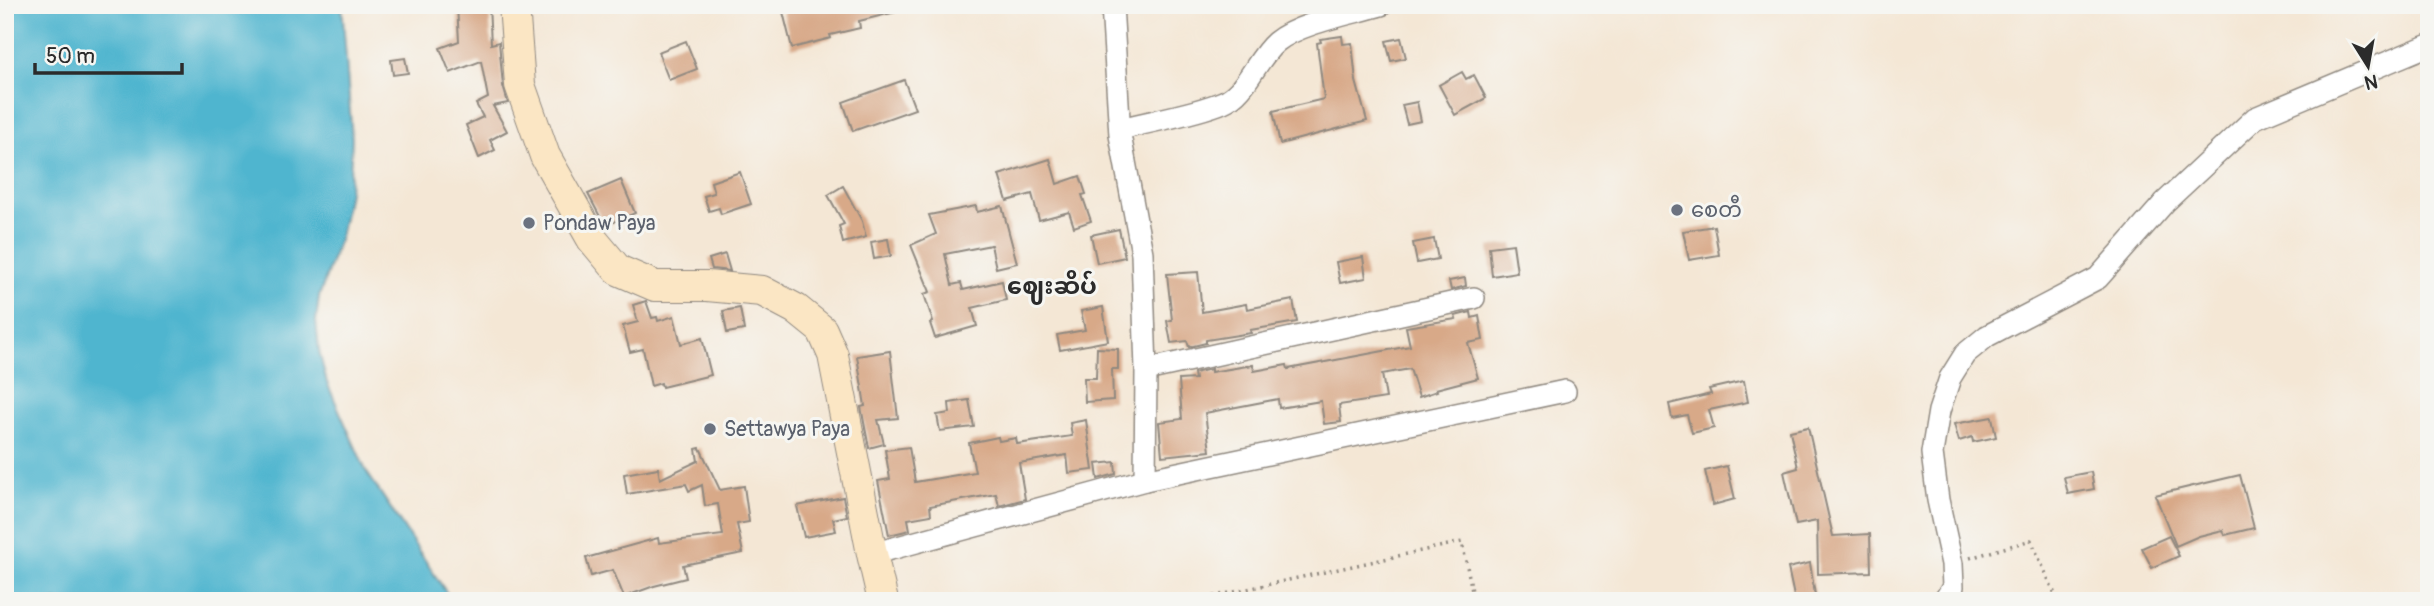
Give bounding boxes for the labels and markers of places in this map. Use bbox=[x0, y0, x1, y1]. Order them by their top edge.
place label: စေတီ bbox=[1691, 194, 1742, 224]
marker: စေတီ bbox=[1669, 202, 1685, 218]
place label: Pondaw Paya bbox=[543, 210, 656, 237]
marker: Pondaw Paya bbox=[521, 215, 537, 231]
place label: Settawya Paya bbox=[724, 416, 850, 443]
marker: Settawya Paya bbox=[702, 421, 718, 437]

